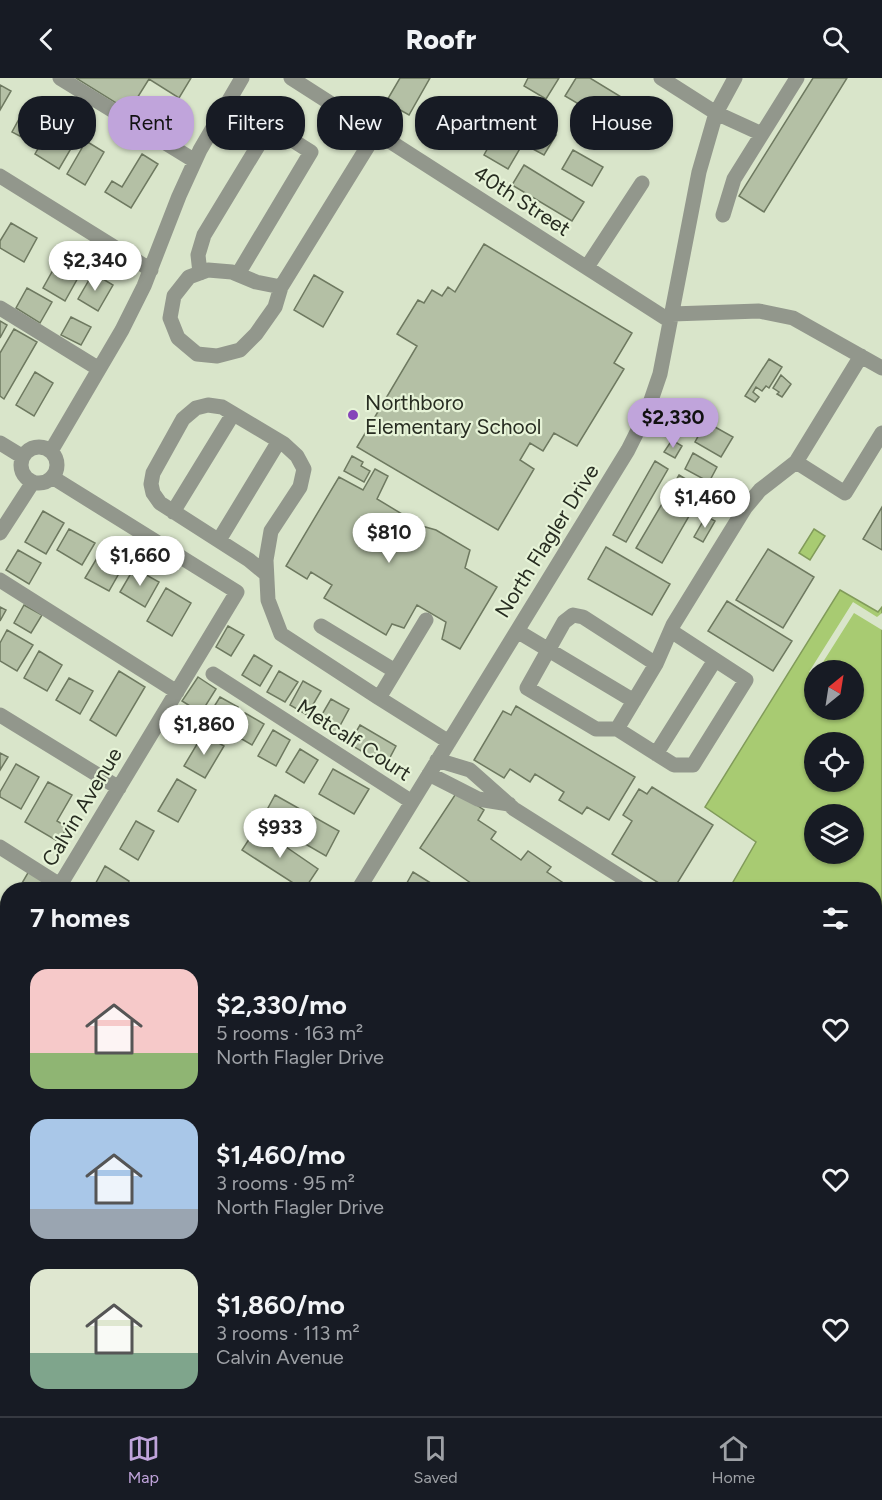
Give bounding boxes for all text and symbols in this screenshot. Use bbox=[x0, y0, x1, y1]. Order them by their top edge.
icon: back bbox=[30, 23, 63, 56]
text: Roofr bbox=[406, 23, 476, 56]
icon: search bbox=[819, 23, 852, 56]
chip: Buy bbox=[18, 96, 96, 150]
chip: Rent bbox=[108, 96, 194, 150]
chip: Filters bbox=[206, 96, 305, 150]
chip: New bbox=[317, 96, 403, 150]
chip: Apartment bbox=[415, 96, 558, 150]
chip: House bbox=[570, 96, 673, 150]
street label: 40th Street bbox=[469, 160, 575, 241]
pin: $2,340 bbox=[46, 241, 144, 292]
text: $2,340 bbox=[63, 248, 127, 272]
place label: Northboro Elementary School bbox=[365, 390, 541, 439]
pin: $2,330 bbox=[624, 398, 722, 449]
text: $2,330 bbox=[642, 405, 705, 429]
marker: Northboro Elementary School bbox=[346, 408, 360, 422]
street label: North Flagler Drive bbox=[489, 459, 604, 622]
pin: $1,460 bbox=[656, 478, 754, 529]
text: $1,460 bbox=[674, 485, 736, 509]
pin: $810 bbox=[353, 513, 425, 564]
text: $810 bbox=[367, 520, 411, 544]
pin: $1,660 bbox=[91, 536, 189, 587]
text: $1,660 bbox=[110, 543, 170, 567]
north arrow bbox=[804, 660, 864, 720]
map controls bbox=[804, 660, 864, 864]
street label: Metcalf Court bbox=[293, 693, 416, 786]
pin: $1,860 bbox=[155, 705, 253, 756]
text: $1,860 bbox=[173, 712, 235, 736]
button: locate bbox=[804, 732, 864, 792]
street label: Calvin Avenue bbox=[36, 743, 127, 871]
button: layers bbox=[804, 804, 864, 864]
pin: $933 bbox=[244, 808, 316, 859]
text: $933 bbox=[258, 815, 302, 839]
text: 7 homes bbox=[30, 902, 130, 934]
icon: filters bbox=[819, 902, 852, 935]
text: $2,330/mo bbox=[216, 989, 347, 1021]
icon: home bbox=[78, 993, 150, 1065]
icon: heart bbox=[819, 1013, 852, 1046]
text: 5 rooms · 163 m² bbox=[216, 1021, 363, 1045]
text: North Flagler Drive bbox=[216, 1045, 384, 1069]
text: $1,460/mo bbox=[216, 1139, 345, 1171]
icon: home bbox=[78, 1143, 150, 1215]
icon: heart bbox=[819, 1163, 852, 1196]
text: 3 rooms · 95 m² bbox=[216, 1171, 355, 1195]
text: North Flagler Drive bbox=[216, 1195, 384, 1219]
text: $1,860/mo bbox=[216, 1289, 345, 1321]
icon: home bbox=[78, 1293, 150, 1365]
icon: heart bbox=[819, 1313, 852, 1346]
text: 3 rooms · 113 m² bbox=[216, 1321, 360, 1345]
text: Calvin Avenue bbox=[216, 1345, 344, 1369]
tab: Map bbox=[127, 1432, 160, 1487]
tab: Saved bbox=[414, 1432, 458, 1487]
tab: Home bbox=[711, 1432, 755, 1487]

